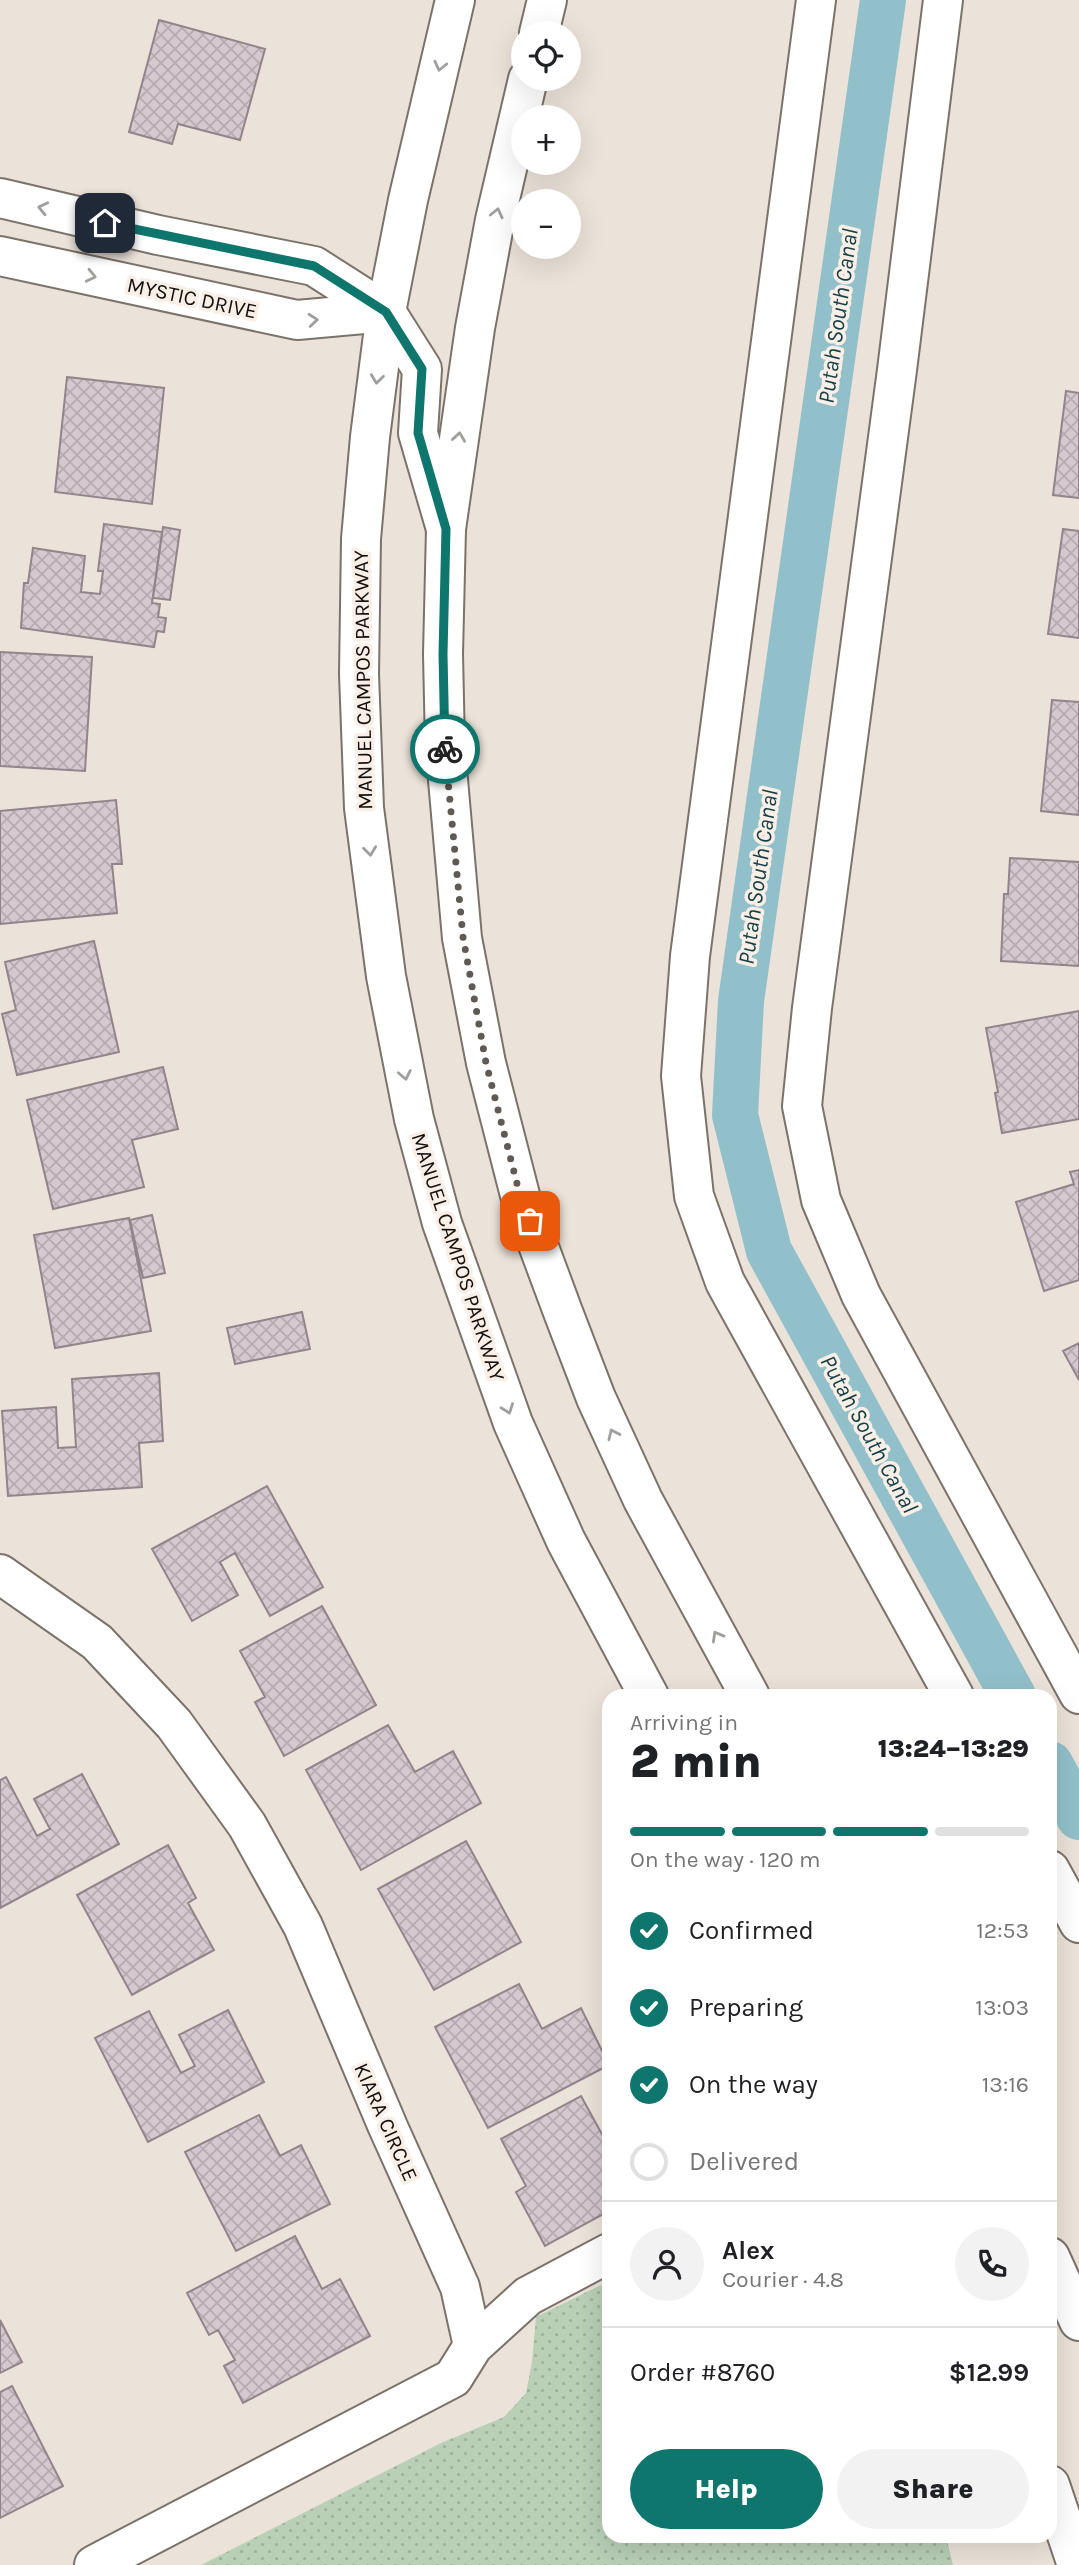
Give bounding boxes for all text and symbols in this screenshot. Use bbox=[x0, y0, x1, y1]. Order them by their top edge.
map controls bbox=[511, 21, 581, 259]
button: locate bbox=[511, 21, 581, 91]
one-way arrow bbox=[434, 60, 448, 72]
button: + bbox=[511, 105, 581, 175]
button: − bbox=[511, 189, 581, 259]
pin bbox=[75, 193, 135, 253]
one-way arrow bbox=[37, 202, 49, 217]
icon: home bbox=[86, 204, 124, 242]
one-way arrow bbox=[489, 207, 503, 219]
water label: Putah South Canal bbox=[812, 227, 864, 405]
one-way arrow bbox=[85, 268, 97, 283]
street label: MYSTIC DRIVE bbox=[125, 273, 259, 323]
one-way arrow bbox=[308, 313, 319, 328]
one-way arrow bbox=[370, 373, 385, 385]
one-way arrow bbox=[452, 431, 467, 443]
street label: MANUEL CAMPOS PARKWAY bbox=[349, 549, 377, 810]
courier bbox=[410, 714, 480, 784]
icon: bike bbox=[426, 730, 464, 768]
water label: Putah South Canal bbox=[732, 788, 784, 966]
one-way arrow bbox=[362, 845, 377, 856]
one-way arrow bbox=[397, 1069, 412, 1081]
street label: MANUEL CAMPOS PARKWAY bbox=[406, 1130, 510, 1385]
pin bbox=[500, 1191, 560, 1251]
icon: bag bbox=[511, 1202, 549, 1240]
water label: Putah South Canal bbox=[814, 1350, 924, 1518]
one-way arrow bbox=[500, 1403, 514, 1415]
one-way arrow bbox=[607, 1429, 621, 1441]
one-way arrow bbox=[712, 1631, 725, 1643]
text: Arriving in bbox=[630, 1709, 738, 1736]
text: 13:24–13:29 bbox=[878, 1733, 1029, 1764]
text: 2 min bbox=[630, 1735, 762, 1789]
text: On the way · 120 m bbox=[630, 1846, 821, 1873]
icon: check bbox=[630, 1912, 668, 1950]
text: Confirmed bbox=[689, 1915, 814, 1946]
text: 12:53 bbox=[976, 1917, 1029, 1944]
icon: check bbox=[630, 1989, 668, 2027]
text: Preparing bbox=[689, 1992, 803, 2023]
text: 13:03 bbox=[975, 1994, 1029, 2021]
street label: KIARA CIRCLE bbox=[349, 2059, 423, 2185]
icon: check bbox=[630, 2066, 668, 2104]
text: On the way bbox=[689, 2069, 818, 2100]
text: 13:16 bbox=[982, 2071, 1029, 2098]
text: Delivered bbox=[689, 2146, 799, 2177]
button: person bbox=[630, 2227, 704, 2301]
button: phone bbox=[955, 2227, 1029, 2301]
text: Alex bbox=[722, 2235, 774, 2266]
text: Courier · 4.8 bbox=[722, 2266, 844, 2293]
text: Order #8760 bbox=[630, 2357, 775, 2388]
text: $12.99 bbox=[949, 2357, 1029, 2388]
button: Help bbox=[630, 2449, 823, 2529]
button: Share bbox=[837, 2449, 1029, 2529]

